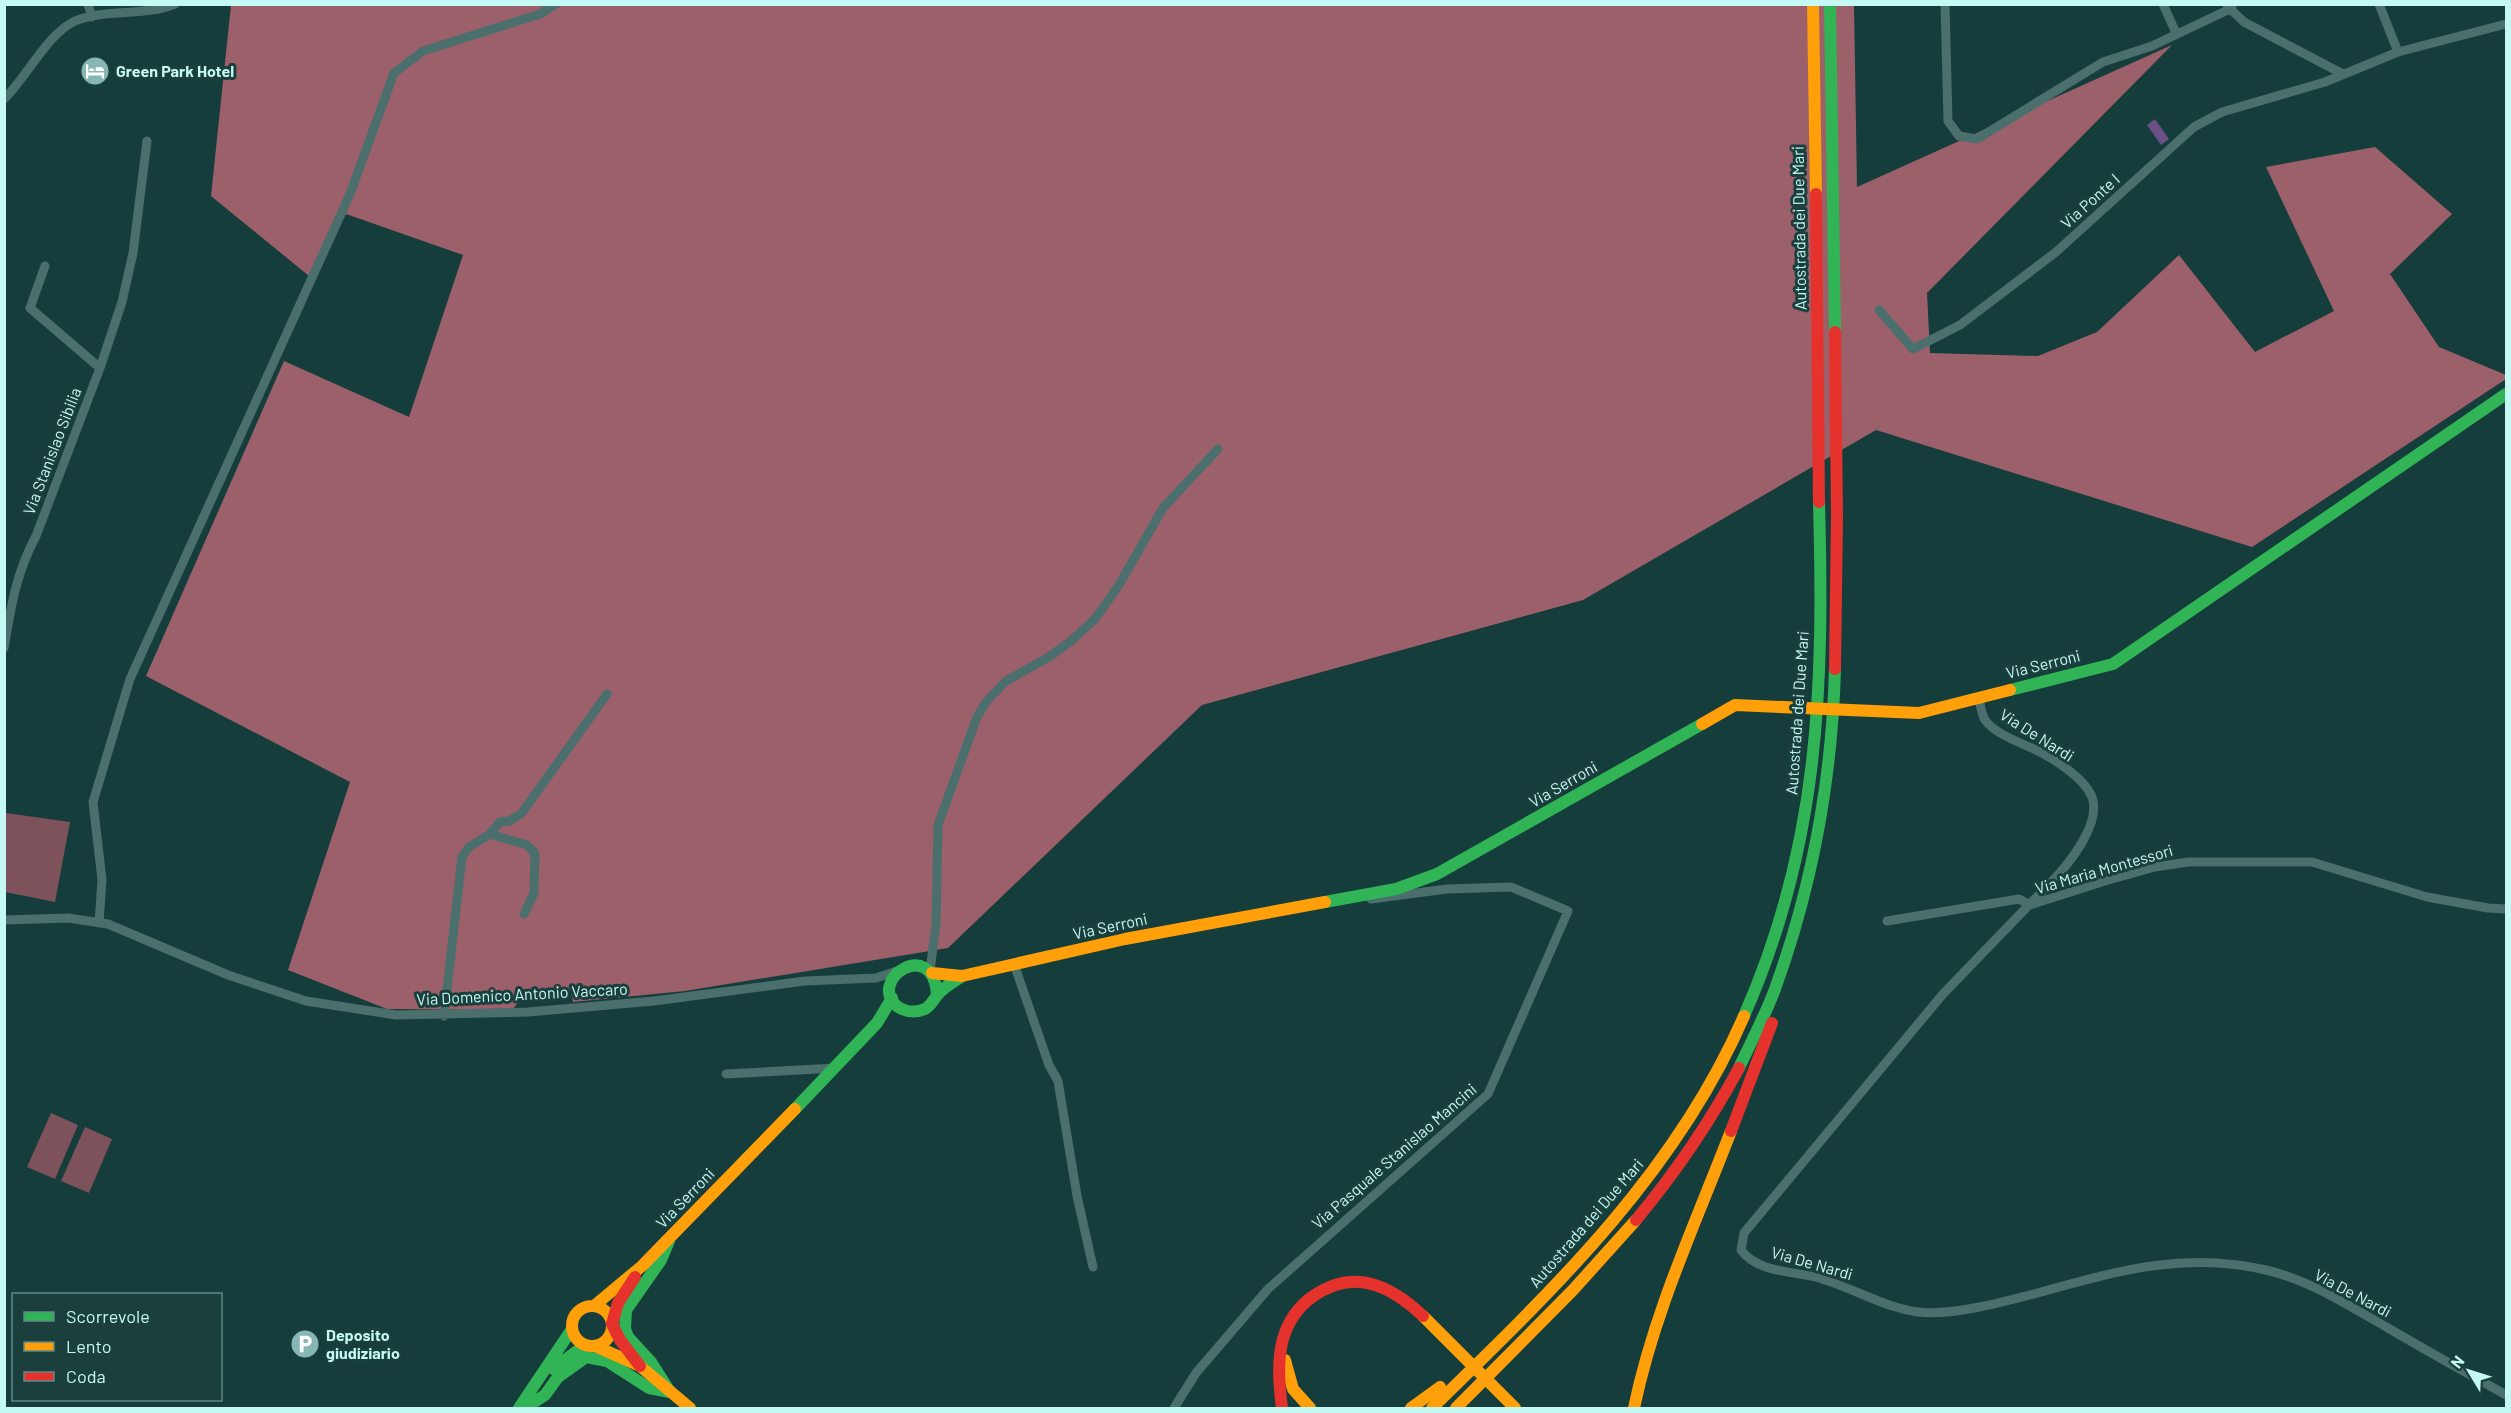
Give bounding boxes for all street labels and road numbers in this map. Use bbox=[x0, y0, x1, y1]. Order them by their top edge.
street label: Autostrada dei Due Mari bbox=[1788, 146, 1809, 310]
street label: Via Ponte I bbox=[2056, 169, 2123, 232]
street label: Via Stanislao Sibilia bbox=[19, 385, 85, 517]
street label: Autostrada dei Due Mari bbox=[1781, 630, 1812, 796]
street label: Via Serroni bbox=[2004, 645, 2082, 682]
street label: Via De Nardi bbox=[1997, 704, 2078, 765]
street label: Via Serroni bbox=[1525, 756, 1600, 811]
street label: Via Maria Montessori bbox=[2033, 840, 2175, 897]
street label: Via Serroni bbox=[1071, 908, 1149, 943]
street label: Via Domenico Antonio Vaccaro bbox=[416, 978, 628, 1009]
street label: Via Pasquale Stanislao Mancini bbox=[1307, 1079, 1480, 1232]
street label: Autostrada dei Due Mari bbox=[1525, 1154, 1647, 1291]
street label: Via Serroni bbox=[651, 1164, 718, 1231]
street label: Via De Nardi bbox=[1769, 1242, 1855, 1283]
street label: Via De Nardi bbox=[2312, 1264, 2395, 1321]

